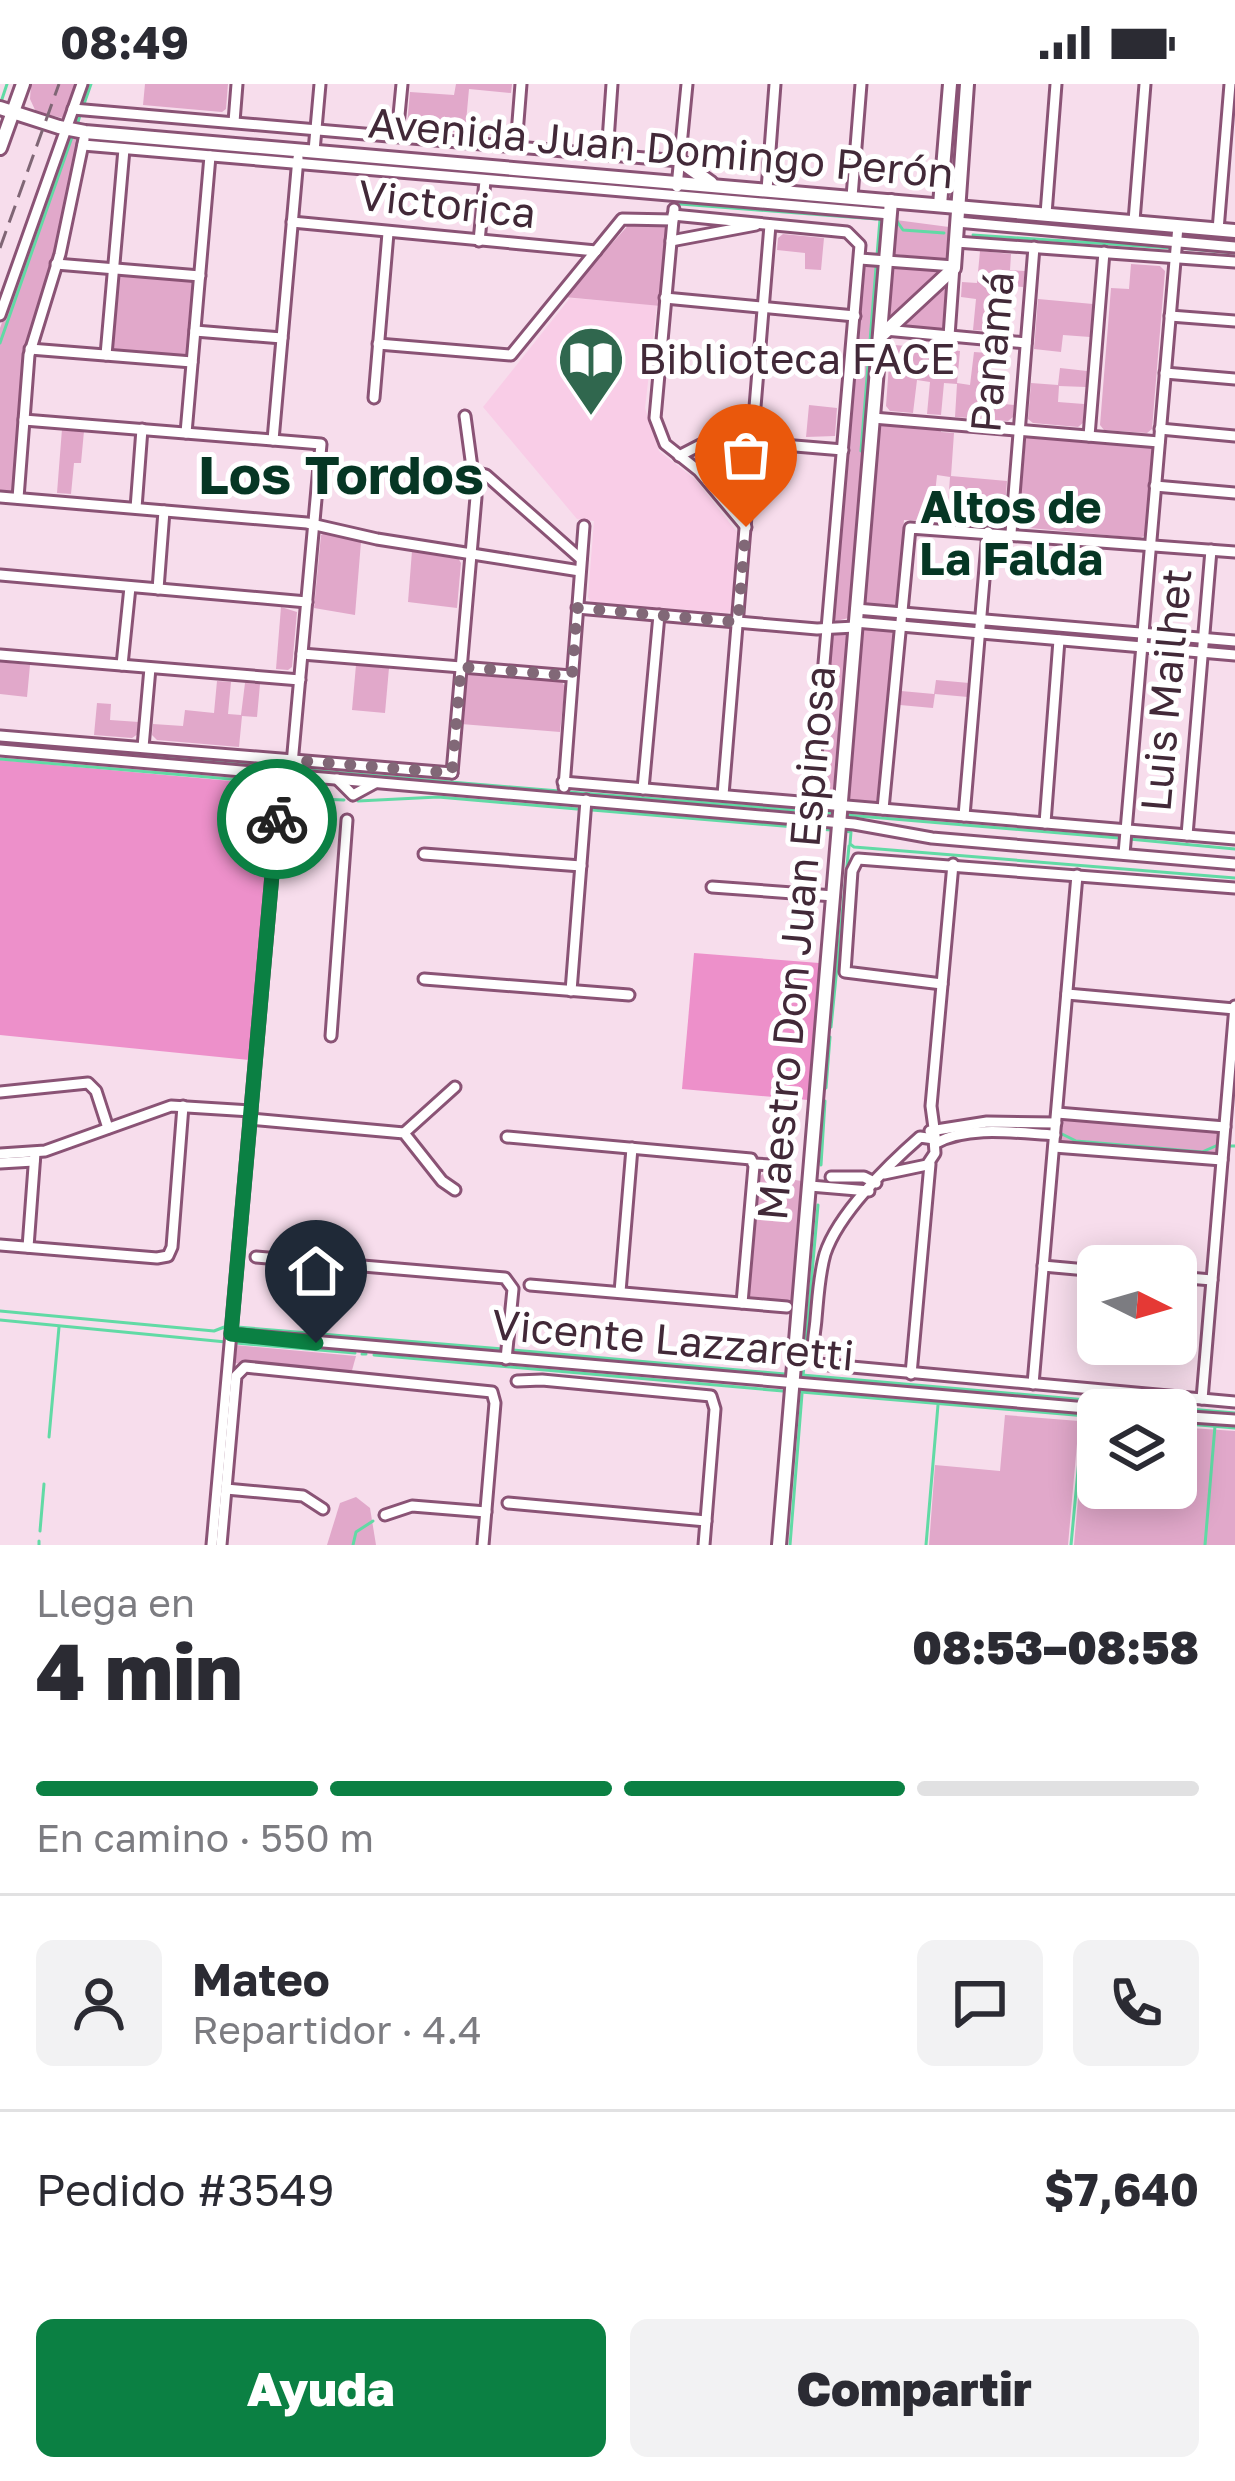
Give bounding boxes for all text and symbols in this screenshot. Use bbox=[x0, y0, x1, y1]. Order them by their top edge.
text: 08:49 bbox=[60, 15, 189, 69]
street label: Avenida Juan Domingo Perón bbox=[366, 97, 956, 198]
street label: Victorica bbox=[356, 169, 539, 237]
street label: Panamá bbox=[959, 269, 1023, 434]
library icon: Biblioteca FACE bbox=[556, 324, 626, 418]
place label: Biblioteca FACE bbox=[638, 333, 955, 383]
pin bbox=[695, 404, 797, 527]
icon: bag bbox=[713, 422, 779, 488]
district label: Los Tordos bbox=[198, 441, 484, 506]
district label: Altos de La Falda bbox=[919, 479, 1103, 585]
street label: Luis Mailhet bbox=[1129, 566, 1201, 814]
street label: Maestro Don Juan Espinosa bbox=[746, 663, 844, 1222]
courier bbox=[217, 759, 337, 879]
icon: bike bbox=[244, 786, 310, 852]
pin bbox=[265, 1220, 367, 1343]
icon: home bbox=[283, 1238, 349, 1304]
north arrow bbox=[1077, 1245, 1197, 1365]
map controls bbox=[1077, 1245, 1197, 1509]
street label: Vicente Lazzaretti bbox=[490, 1298, 856, 1380]
button: layers bbox=[1077, 1389, 1197, 1509]
text: Llega en bbox=[36, 1579, 195, 1626]
text: 08:53–08:58 bbox=[912, 1620, 1199, 1674]
text: 4 min bbox=[36, 1624, 242, 1717]
text: En camino · 550 m bbox=[36, 1814, 374, 1861]
button: person bbox=[36, 1940, 162, 2066]
button: chat bbox=[917, 1940, 1043, 2066]
button: phone bbox=[1073, 1940, 1199, 2066]
text: Mateo bbox=[192, 1952, 330, 2006]
text: Repartidor · 4.4 bbox=[192, 2006, 482, 2053]
text: Pedido #3549 bbox=[36, 2162, 335, 2216]
text: $7,640 bbox=[1044, 2162, 1199, 2216]
button: Ayuda bbox=[36, 2319, 606, 2457]
button: Compartir bbox=[630, 2319, 1199, 2457]

